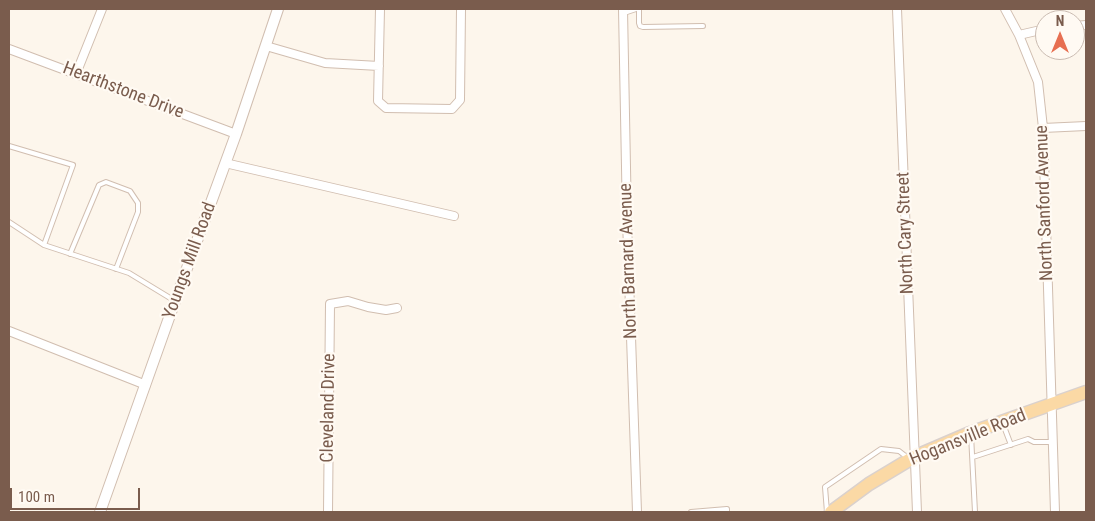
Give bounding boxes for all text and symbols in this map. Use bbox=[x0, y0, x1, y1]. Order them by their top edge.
north arrow bbox=[1035, 10, 1085, 60]
text: N bbox=[1056, 13, 1064, 29]
street label: Hearthstone Drive bbox=[59, 58, 187, 124]
street label: North Sanford Avenue bbox=[1031, 125, 1059, 281]
street label: North Cary Street bbox=[893, 171, 919, 295]
street label: North Barnard Avenue bbox=[615, 183, 643, 339]
street label: Youngs Mill Road bbox=[159, 200, 221, 322]
street label: Cleveland Drive bbox=[317, 353, 341, 463]
street label: Hogansville Road bbox=[907, 405, 1029, 471]
scale bar bbox=[12, 478, 142, 510]
text: 100 m bbox=[18, 488, 55, 506]

